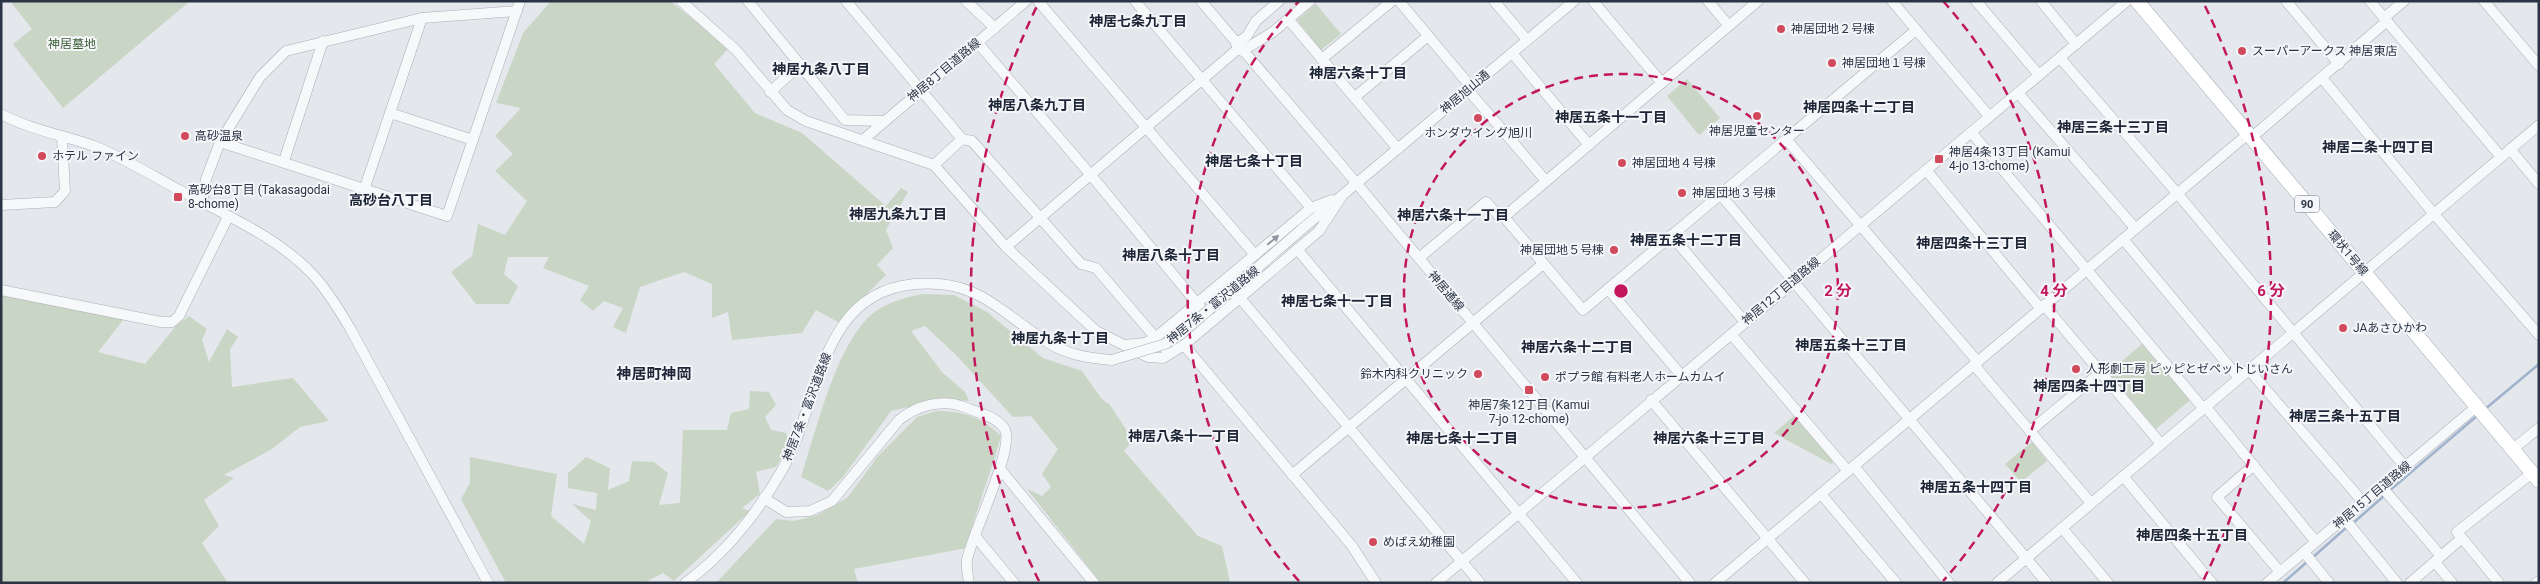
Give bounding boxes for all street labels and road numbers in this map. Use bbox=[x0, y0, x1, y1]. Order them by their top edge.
street label: 神居8丁目道路線 bbox=[905, 35, 983, 105]
street label: 神居旭山通 bbox=[1438, 67, 1492, 117]
road number: 90 bbox=[2294, 195, 2320, 212]
street label: 環状1号線 bbox=[2325, 228, 2371, 278]
street label: 神居12丁目道路線 bbox=[1739, 254, 1823, 328]
street label: 神居7条・富沢道路線 bbox=[1164, 263, 1262, 347]
street label: 神居通線 bbox=[1425, 268, 1467, 314]
street label: 神居7条・富沢道路線 bbox=[780, 351, 834, 463]
street label: 神居15丁目道路線 bbox=[2330, 458, 2414, 532]

